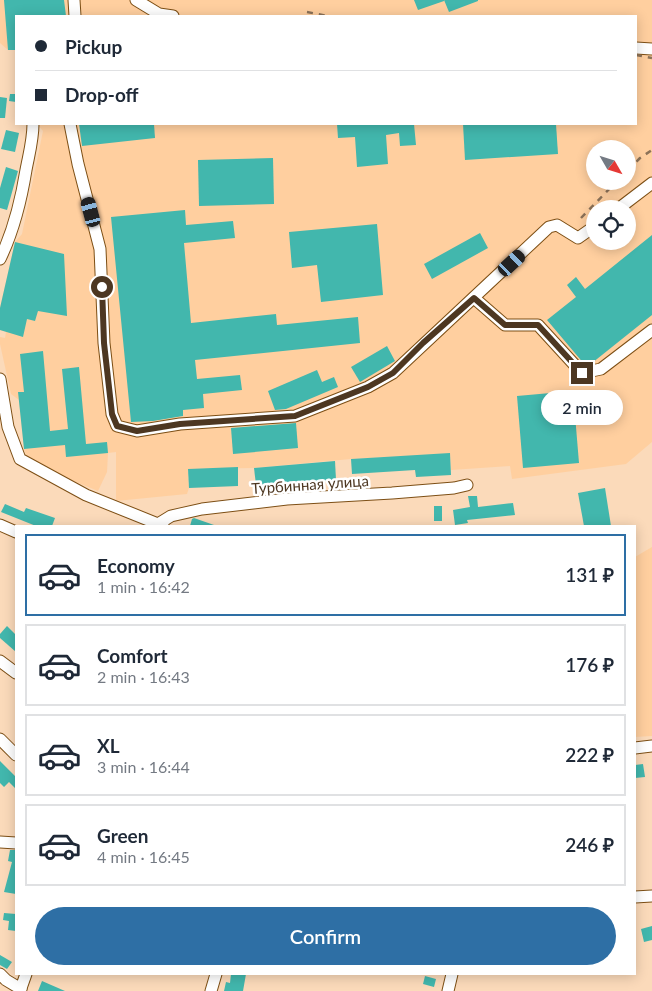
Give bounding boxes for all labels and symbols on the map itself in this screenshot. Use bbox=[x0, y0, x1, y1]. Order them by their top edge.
north arrow bbox=[586, 140, 636, 190]
car bbox=[79, 196, 102, 228]
car bbox=[495, 247, 528, 279]
route start bbox=[91, 276, 113, 298]
route end bbox=[571, 362, 593, 384]
callout: 2 min bbox=[541, 390, 623, 426]
street label: Турбинная улица bbox=[251, 471, 369, 497]

